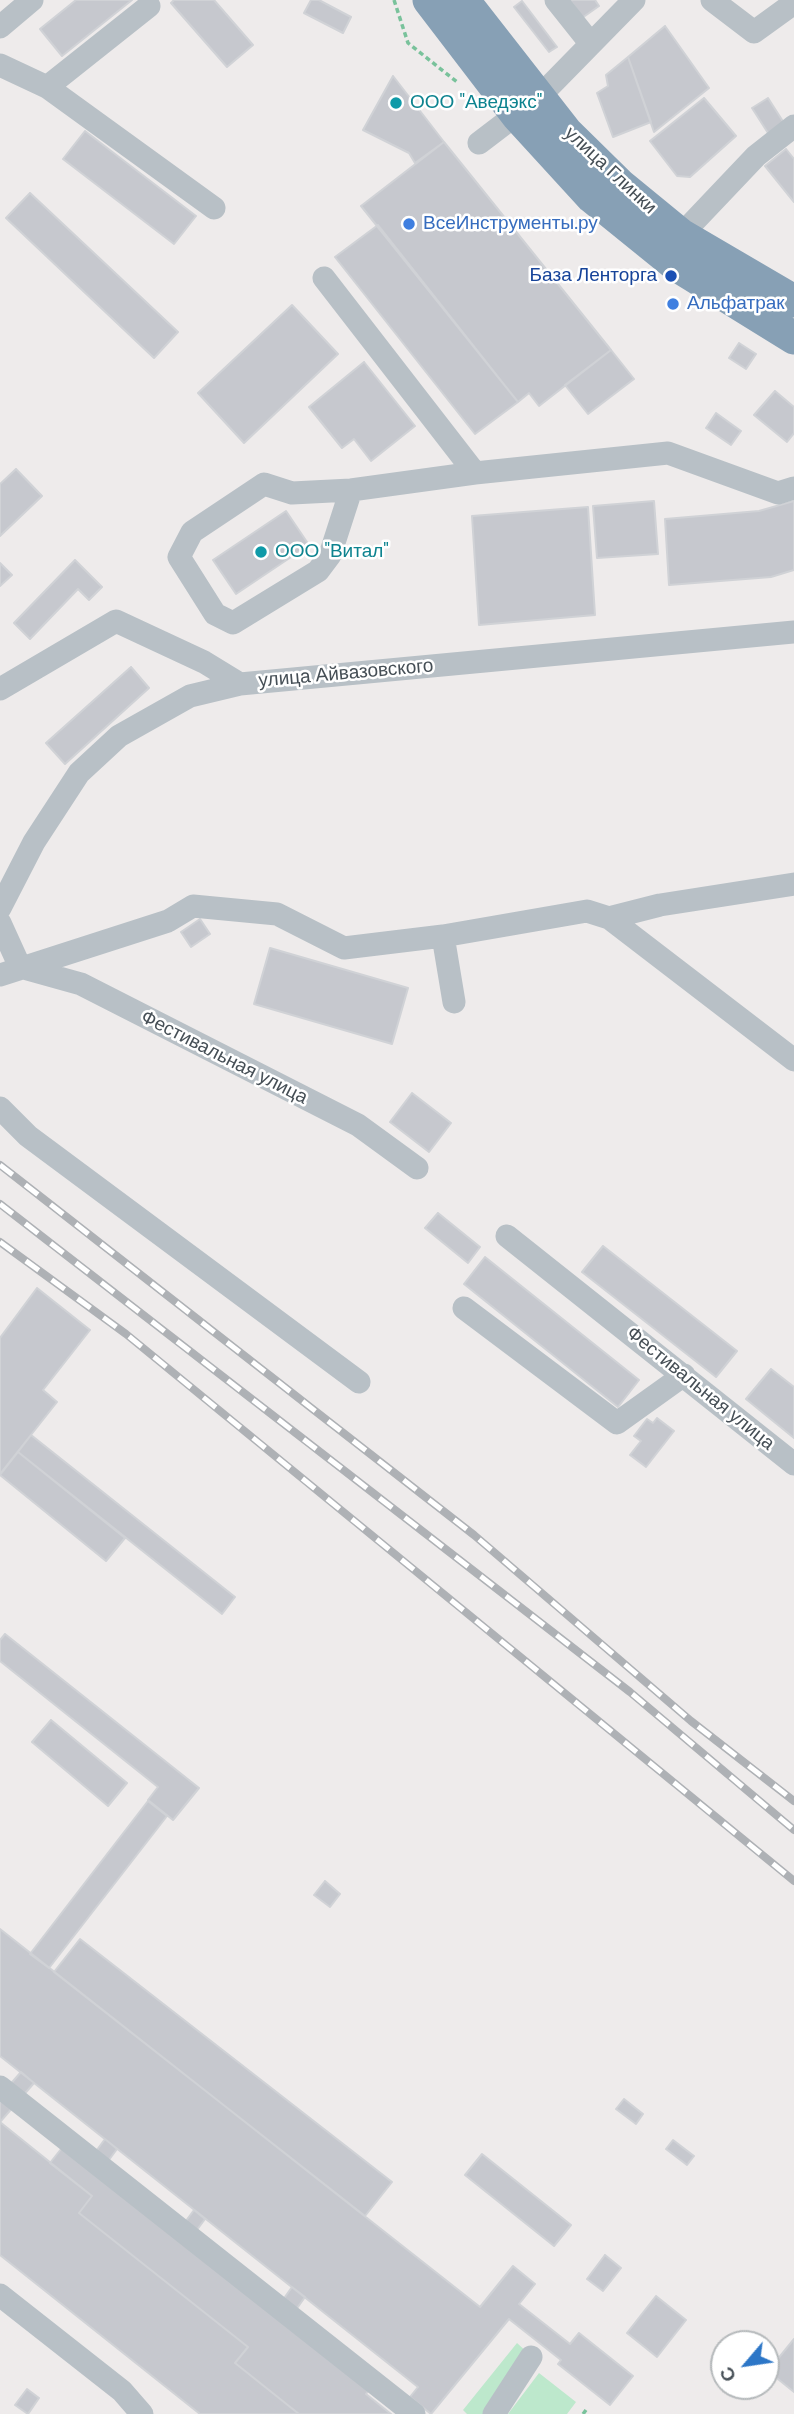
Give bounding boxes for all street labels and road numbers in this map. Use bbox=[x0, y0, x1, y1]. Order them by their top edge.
street label: улица Глинки bbox=[559, 123, 661, 219]
street label: улица Айвазовского bbox=[258, 655, 434, 693]
street label: Фестивальная улица bbox=[137, 1006, 311, 1110]
street label: Фестивальная улица bbox=[621, 1322, 779, 1456]

